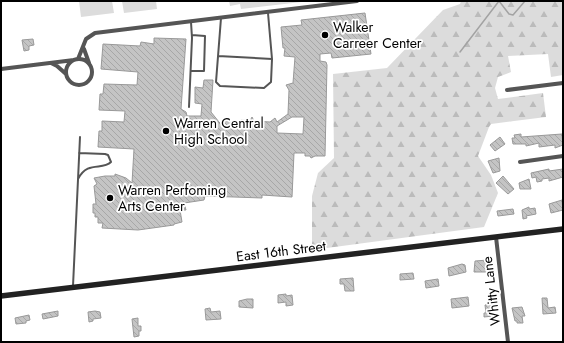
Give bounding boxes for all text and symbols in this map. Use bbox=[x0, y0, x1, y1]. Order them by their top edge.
place label: Walker Carreer Center bbox=[333, 17, 422, 53]
marker: Walker Carreer Center bbox=[320, 30, 330, 40]
place label: Warren Central High School bbox=[174, 113, 264, 149]
marker: Warren Central High School bbox=[161, 126, 171, 136]
place label: Warren Perfoming Arts Center bbox=[118, 180, 226, 216]
marker: Warren Perfoming Arts Center bbox=[105, 193, 115, 203]
street label: East 16th Street bbox=[235, 235, 328, 266]
street label: Whitty Lane bbox=[477, 255, 505, 327]

